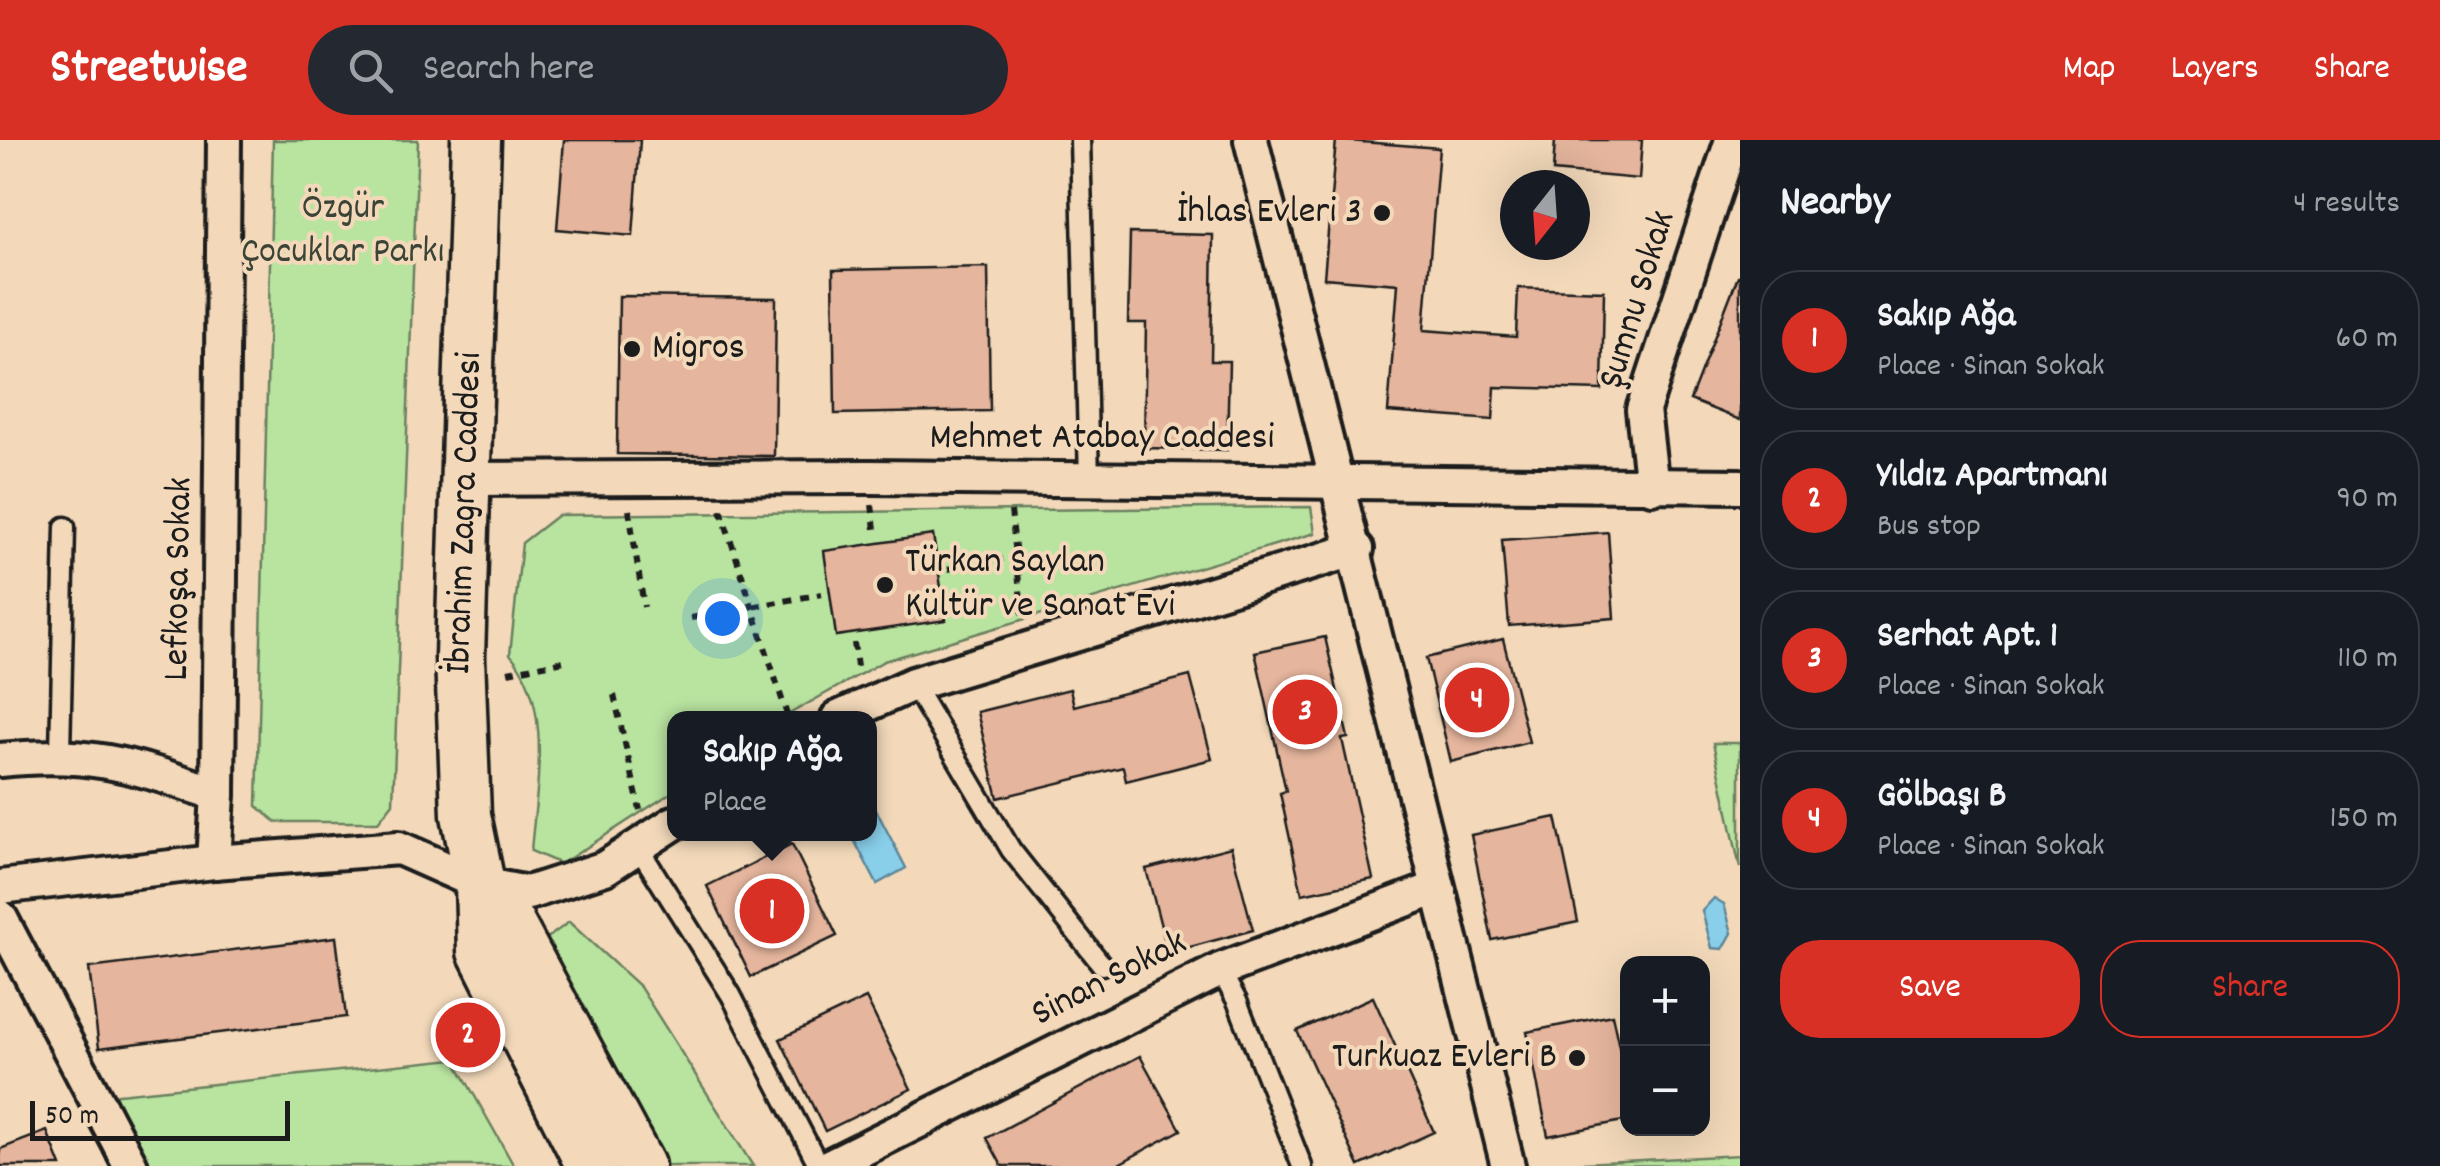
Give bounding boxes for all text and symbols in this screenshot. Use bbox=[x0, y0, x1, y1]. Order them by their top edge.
search box bbox=[308, 25, 1008, 115]
text: Streetwise bbox=[50, 36, 248, 105]
icon: search bbox=[343, 43, 398, 98]
text: Search here bbox=[423, 43, 594, 98]
text: Map bbox=[2063, 45, 2116, 95]
text: Layers bbox=[2171, 45, 2259, 95]
text: Share bbox=[2314, 45, 2390, 95]
north arrow bbox=[1500, 170, 1590, 260]
text: Nearby bbox=[1780, 175, 1890, 235]
park label: Özgür Çocuklar Parkı bbox=[241, 182, 445, 281]
text: 4 results bbox=[2293, 182, 2400, 228]
place label: İhlas Evleri 3 bbox=[1177, 186, 1362, 241]
marker: İhlas Evleri 3 bbox=[1371, 202, 1393, 224]
street label: Şumnu Sokak bbox=[1586, 204, 1692, 396]
text: Sakıp Ağa bbox=[1877, 290, 2016, 345]
text: 1 bbox=[1811, 317, 1818, 363]
text: 60 m bbox=[2336, 317, 2398, 363]
place label: Migros bbox=[652, 322, 745, 377]
marker: Migros bbox=[621, 338, 643, 360]
text: Place · Sinan Sokak bbox=[1877, 345, 2105, 391]
street label: İbrahim Zagra Caddesi bbox=[433, 351, 499, 675]
street label: Mehmet Atabay Caddesi bbox=[930, 412, 1274, 467]
text: Yıldız Apartmanı bbox=[1877, 450, 2108, 505]
street label: Lefkoşa Sokak bbox=[151, 477, 209, 681]
text: 2 bbox=[1808, 477, 1821, 523]
text: 90 m bbox=[2337, 477, 2398, 523]
text: Bus stop bbox=[1877, 505, 1981, 551]
place label: Türkan Saylan Kültür ve Sanat Evi bbox=[905, 536, 1175, 635]
marker: Türkan Saylan Kültür ve Sanat Evi bbox=[874, 574, 896, 596]
your location bbox=[697, 593, 748, 644]
text: Serhat Apt. 1 bbox=[1877, 610, 2058, 665]
text: 3 bbox=[1807, 637, 1822, 683]
text: 110 m bbox=[2337, 637, 2398, 683]
pin: 4 bbox=[1444, 662, 1510, 738]
text: Place · Sinan Sokak bbox=[1877, 665, 2105, 711]
pin: 3 bbox=[1272, 674, 1338, 750]
popup bbox=[667, 711, 877, 841]
text: Sakıp Ağa bbox=[703, 726, 841, 781]
text: Gölbaşı B bbox=[1877, 770, 2007, 825]
text: Place bbox=[703, 781, 767, 827]
text: 4 bbox=[1808, 797, 1821, 843]
text: 150 m bbox=[2329, 797, 2398, 843]
text: Place · Sinan Sokak bbox=[1877, 825, 2105, 871]
pin: 1 bbox=[740, 874, 804, 948]
street label: Sinan Sokak bbox=[1023, 917, 1197, 1043]
button: Save bbox=[1780, 940, 2080, 1038]
button: Share bbox=[2100, 940, 2400, 1038]
map controls bbox=[1620, 956, 1710, 1136]
button: + bbox=[1620, 956, 1710, 1046]
pin: 2 bbox=[436, 998, 500, 1072]
place label: Turkuaz Evleri B bbox=[1332, 1031, 1557, 1086]
button: − bbox=[1620, 1046, 1710, 1136]
marker: Turkuaz Evleri B bbox=[1566, 1047, 1588, 1069]
scale bar bbox=[30, 1096, 290, 1140]
text: 50 m bbox=[45, 1098, 99, 1138]

